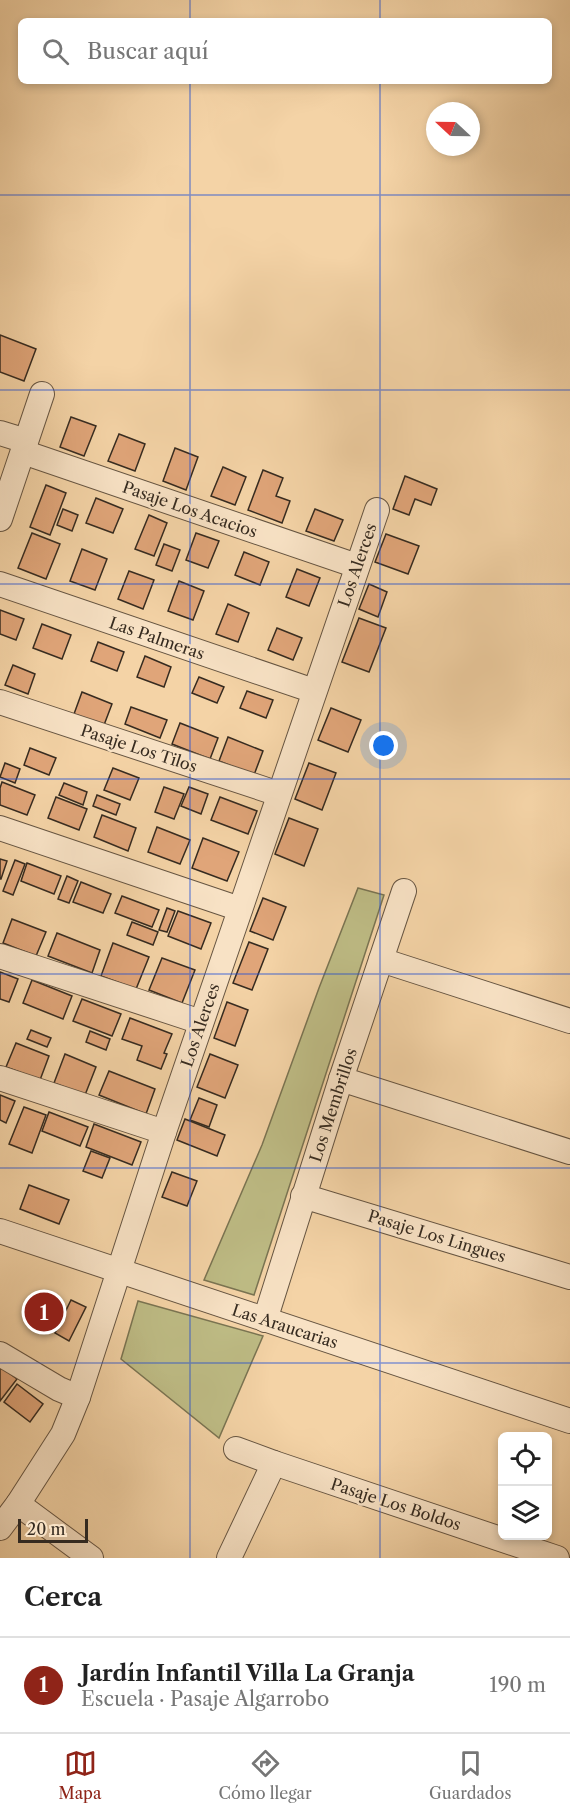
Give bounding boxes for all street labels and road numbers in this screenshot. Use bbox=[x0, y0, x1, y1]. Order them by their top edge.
street label: Pasaje Los Acacios bbox=[120, 477, 260, 541]
street label: Los Alerces bbox=[333, 520, 381, 610]
street label: Las Palmeras bbox=[107, 612, 207, 664]
street label: Pasaje Los Tilos bbox=[78, 720, 200, 776]
street label: Los Alerces bbox=[176, 980, 224, 1070]
street label: Los Membrillos bbox=[305, 1045, 361, 1165]
street label: Pasaje Los Lingues bbox=[366, 1206, 508, 1266]
street label: Las Araucarias bbox=[230, 1299, 341, 1353]
street label: Pasaje Los Boldos bbox=[328, 1474, 464, 1534]

